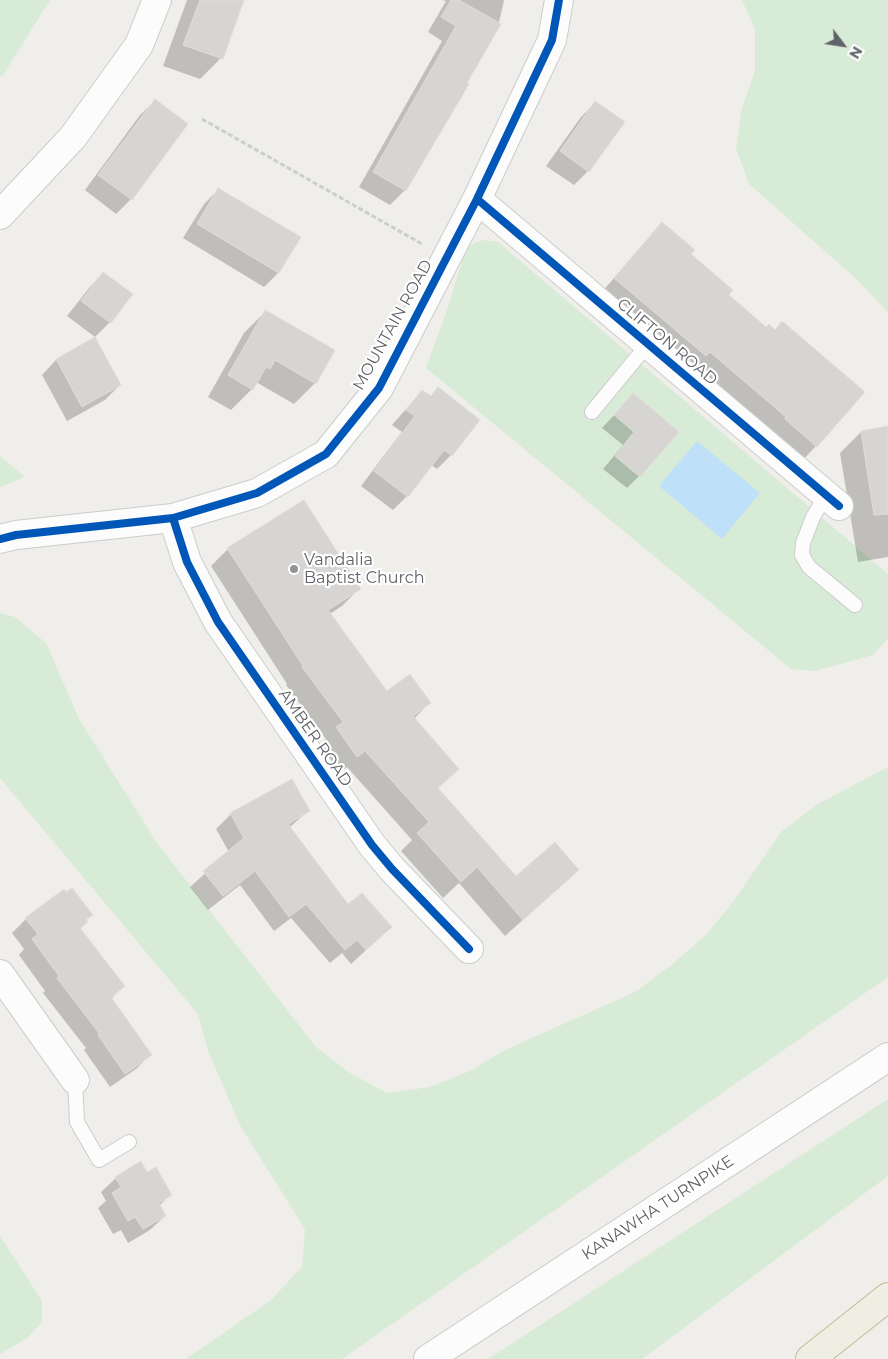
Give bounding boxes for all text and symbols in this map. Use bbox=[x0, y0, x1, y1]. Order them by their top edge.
north arrow bbox=[818, 20, 868, 70]
text: N bbox=[845, 43, 866, 62]
street label: MOUNTAIN ROAD bbox=[349, 256, 437, 394]
street label: CLIFTON ROAD bbox=[613, 294, 721, 390]
place label: Vandalia Baptist Church bbox=[304, 550, 424, 588]
marker: Vandalia Baptist Church bbox=[288, 563, 300, 575]
street label: AMBER ROAD bbox=[274, 685, 356, 791]
street label: KANAWHA TURNPIKE bbox=[579, 1152, 737, 1264]

